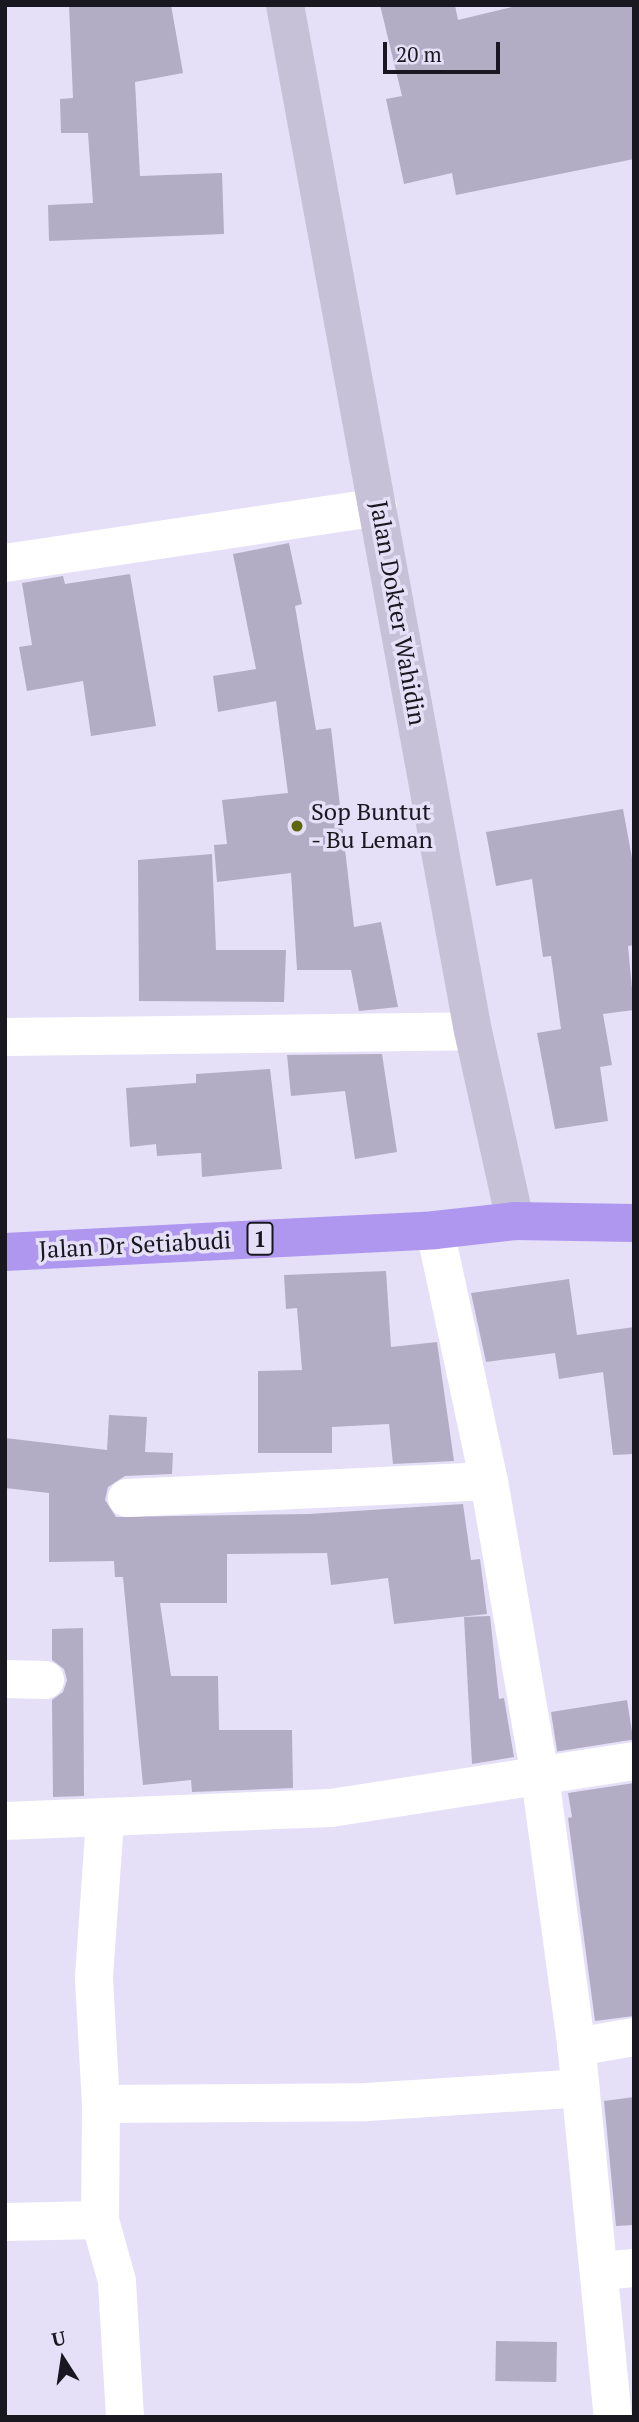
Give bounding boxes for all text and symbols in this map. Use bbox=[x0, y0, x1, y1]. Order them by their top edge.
scale bar bbox=[387, 28, 504, 72]
text: 20 m bbox=[396, 40, 442, 68]
street label: Jalan Dokter Wahidin bbox=[364, 498, 432, 728]
place label: Sop Buntut - Bu Leman bbox=[311, 798, 434, 854]
marker: Sop Buntut - Bu Leman bbox=[289, 818, 305, 834]
road number: 1 bbox=[246, 1220, 274, 1258]
street label: Jalan Dr Setiabudi bbox=[38, 1226, 232, 1264]
north arrow bbox=[28, 2324, 98, 2394]
text: U bbox=[49, 2324, 68, 2352]

